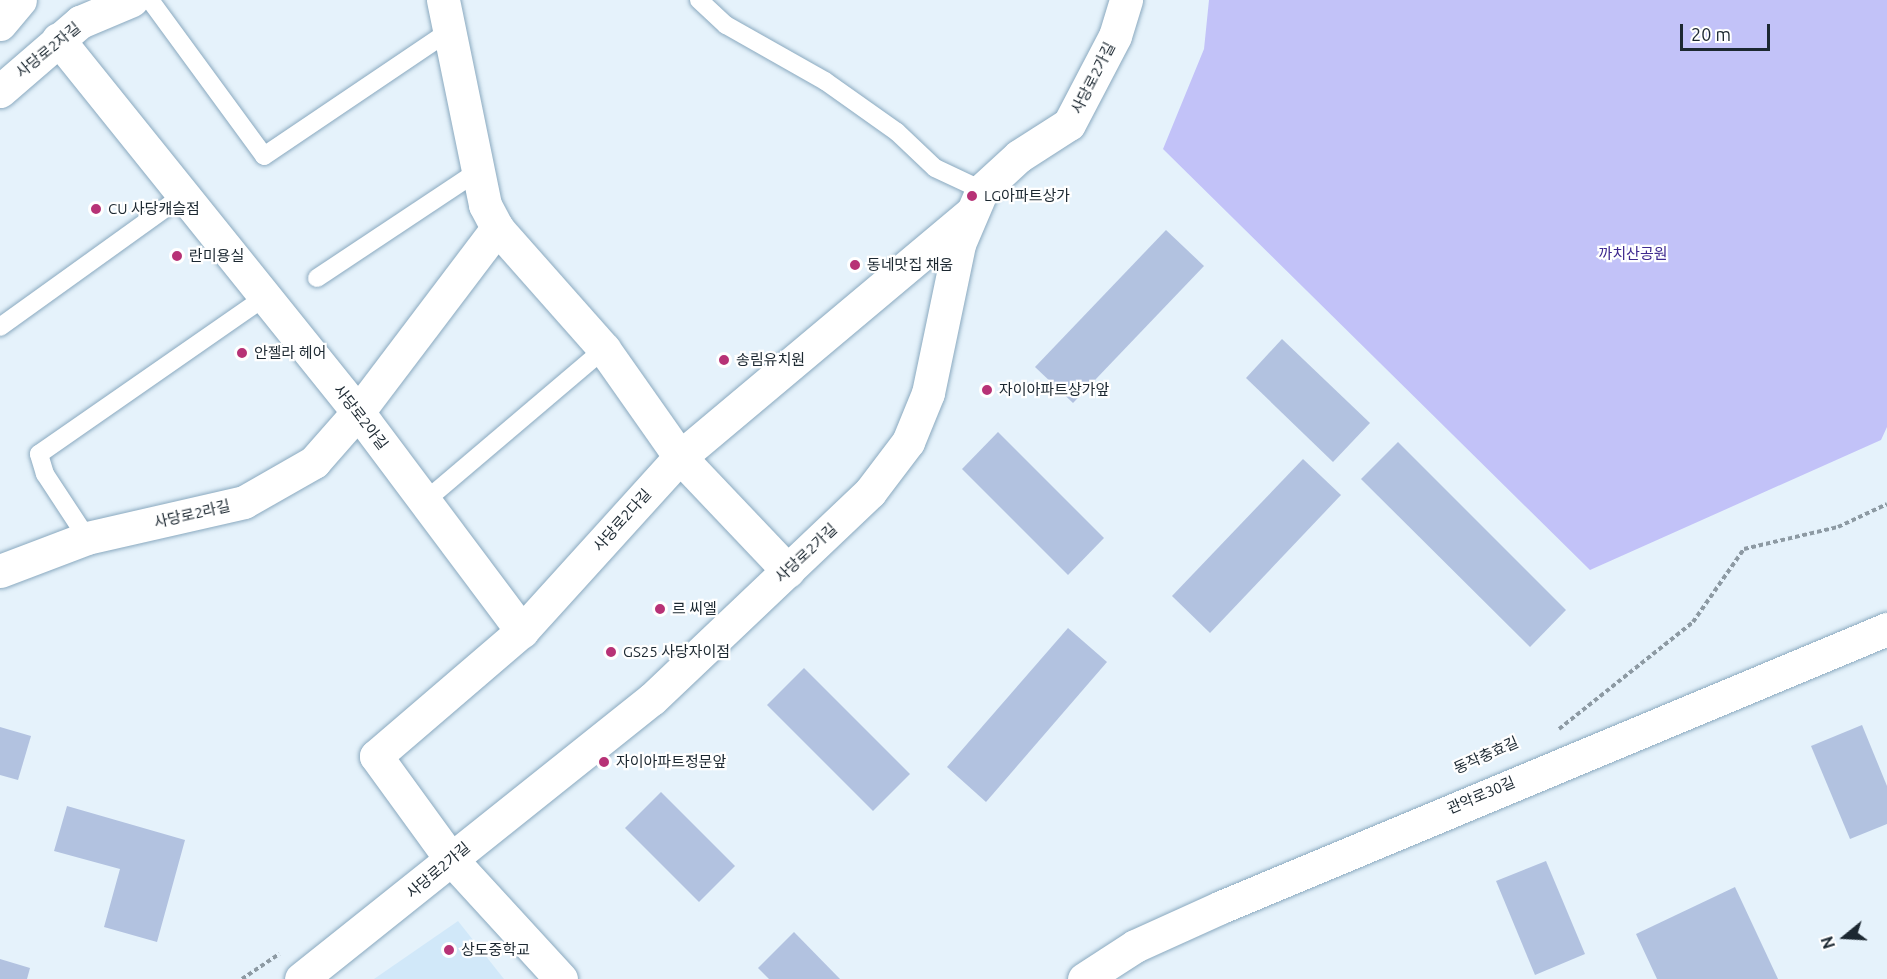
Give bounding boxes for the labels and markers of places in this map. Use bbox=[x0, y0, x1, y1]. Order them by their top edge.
place label: LG아파트상가 bbox=[984, 187, 1070, 205]
marker: LG아파트상가 bbox=[965, 189, 979, 203]
place label: CU 사당캐슬점 bbox=[108, 200, 200, 218]
marker: CU 사당캐슬점 bbox=[89, 202, 103, 216]
place label: 란미용실 bbox=[189, 247, 244, 265]
marker: 란미용실 bbox=[170, 249, 184, 263]
place label: 동네맛집 채움 bbox=[867, 256, 953, 274]
marker: 동네맛집 채움 bbox=[848, 258, 862, 272]
place label: 안젤라 헤어 bbox=[254, 344, 326, 362]
marker: 안젤라 헤어 bbox=[235, 346, 249, 360]
place label: 송림유치원 bbox=[736, 351, 805, 369]
marker: 송림유치원 bbox=[717, 353, 731, 367]
place label: 자이아파트상가앞 bbox=[999, 381, 1109, 399]
marker: 자이아파트상가앞 bbox=[980, 383, 994, 397]
place label: 르 씨엘 bbox=[672, 600, 717, 618]
marker: 르 씨엘 bbox=[653, 602, 667, 616]
place label: GS25 사당자이점 bbox=[623, 643, 730, 661]
marker: GS25 사당자이점 bbox=[604, 645, 618, 659]
place label: 자이아파트정문앞 bbox=[616, 753, 726, 771]
marker: 자이아파트정문앞 bbox=[597, 755, 611, 769]
place label: 상도중학교 bbox=[461, 941, 530, 959]
marker: 상도중학교 bbox=[442, 943, 456, 957]

